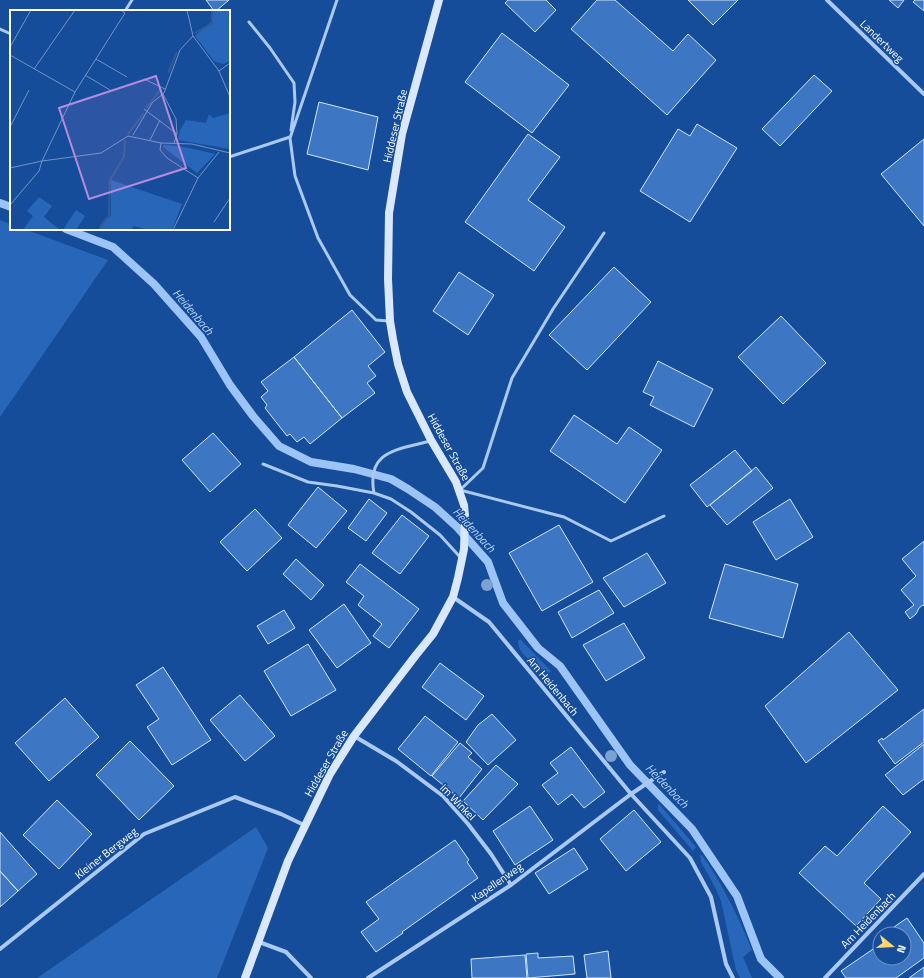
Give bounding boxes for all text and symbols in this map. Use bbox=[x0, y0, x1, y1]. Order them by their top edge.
inset map bbox=[10, 10, 230, 230]
street label: Landertweg bbox=[857, 16, 908, 66]
street label: Hiddeser Straße bbox=[379, 87, 411, 164]
water label: Heidenbach bbox=[168, 284, 219, 340]
street label: Hiddeser Straße bbox=[424, 410, 474, 484]
water label: Heidenbach bbox=[448, 503, 501, 557]
street label: Am Heidenbach bbox=[523, 653, 583, 719]
street label: Hiddeser Straße bbox=[300, 726, 352, 799]
water label: Heidenbach bbox=[641, 759, 694, 813]
street label: Im Winkel bbox=[436, 780, 480, 824]
street label: Kleiner Bergweg bbox=[71, 823, 141, 883]
street label: Kapellenweg bbox=[468, 858, 526, 906]
street label: Am Heidenbach bbox=[837, 888, 899, 952]
north arrow bbox=[872, 926, 912, 966]
text: N bbox=[893, 943, 910, 955]

